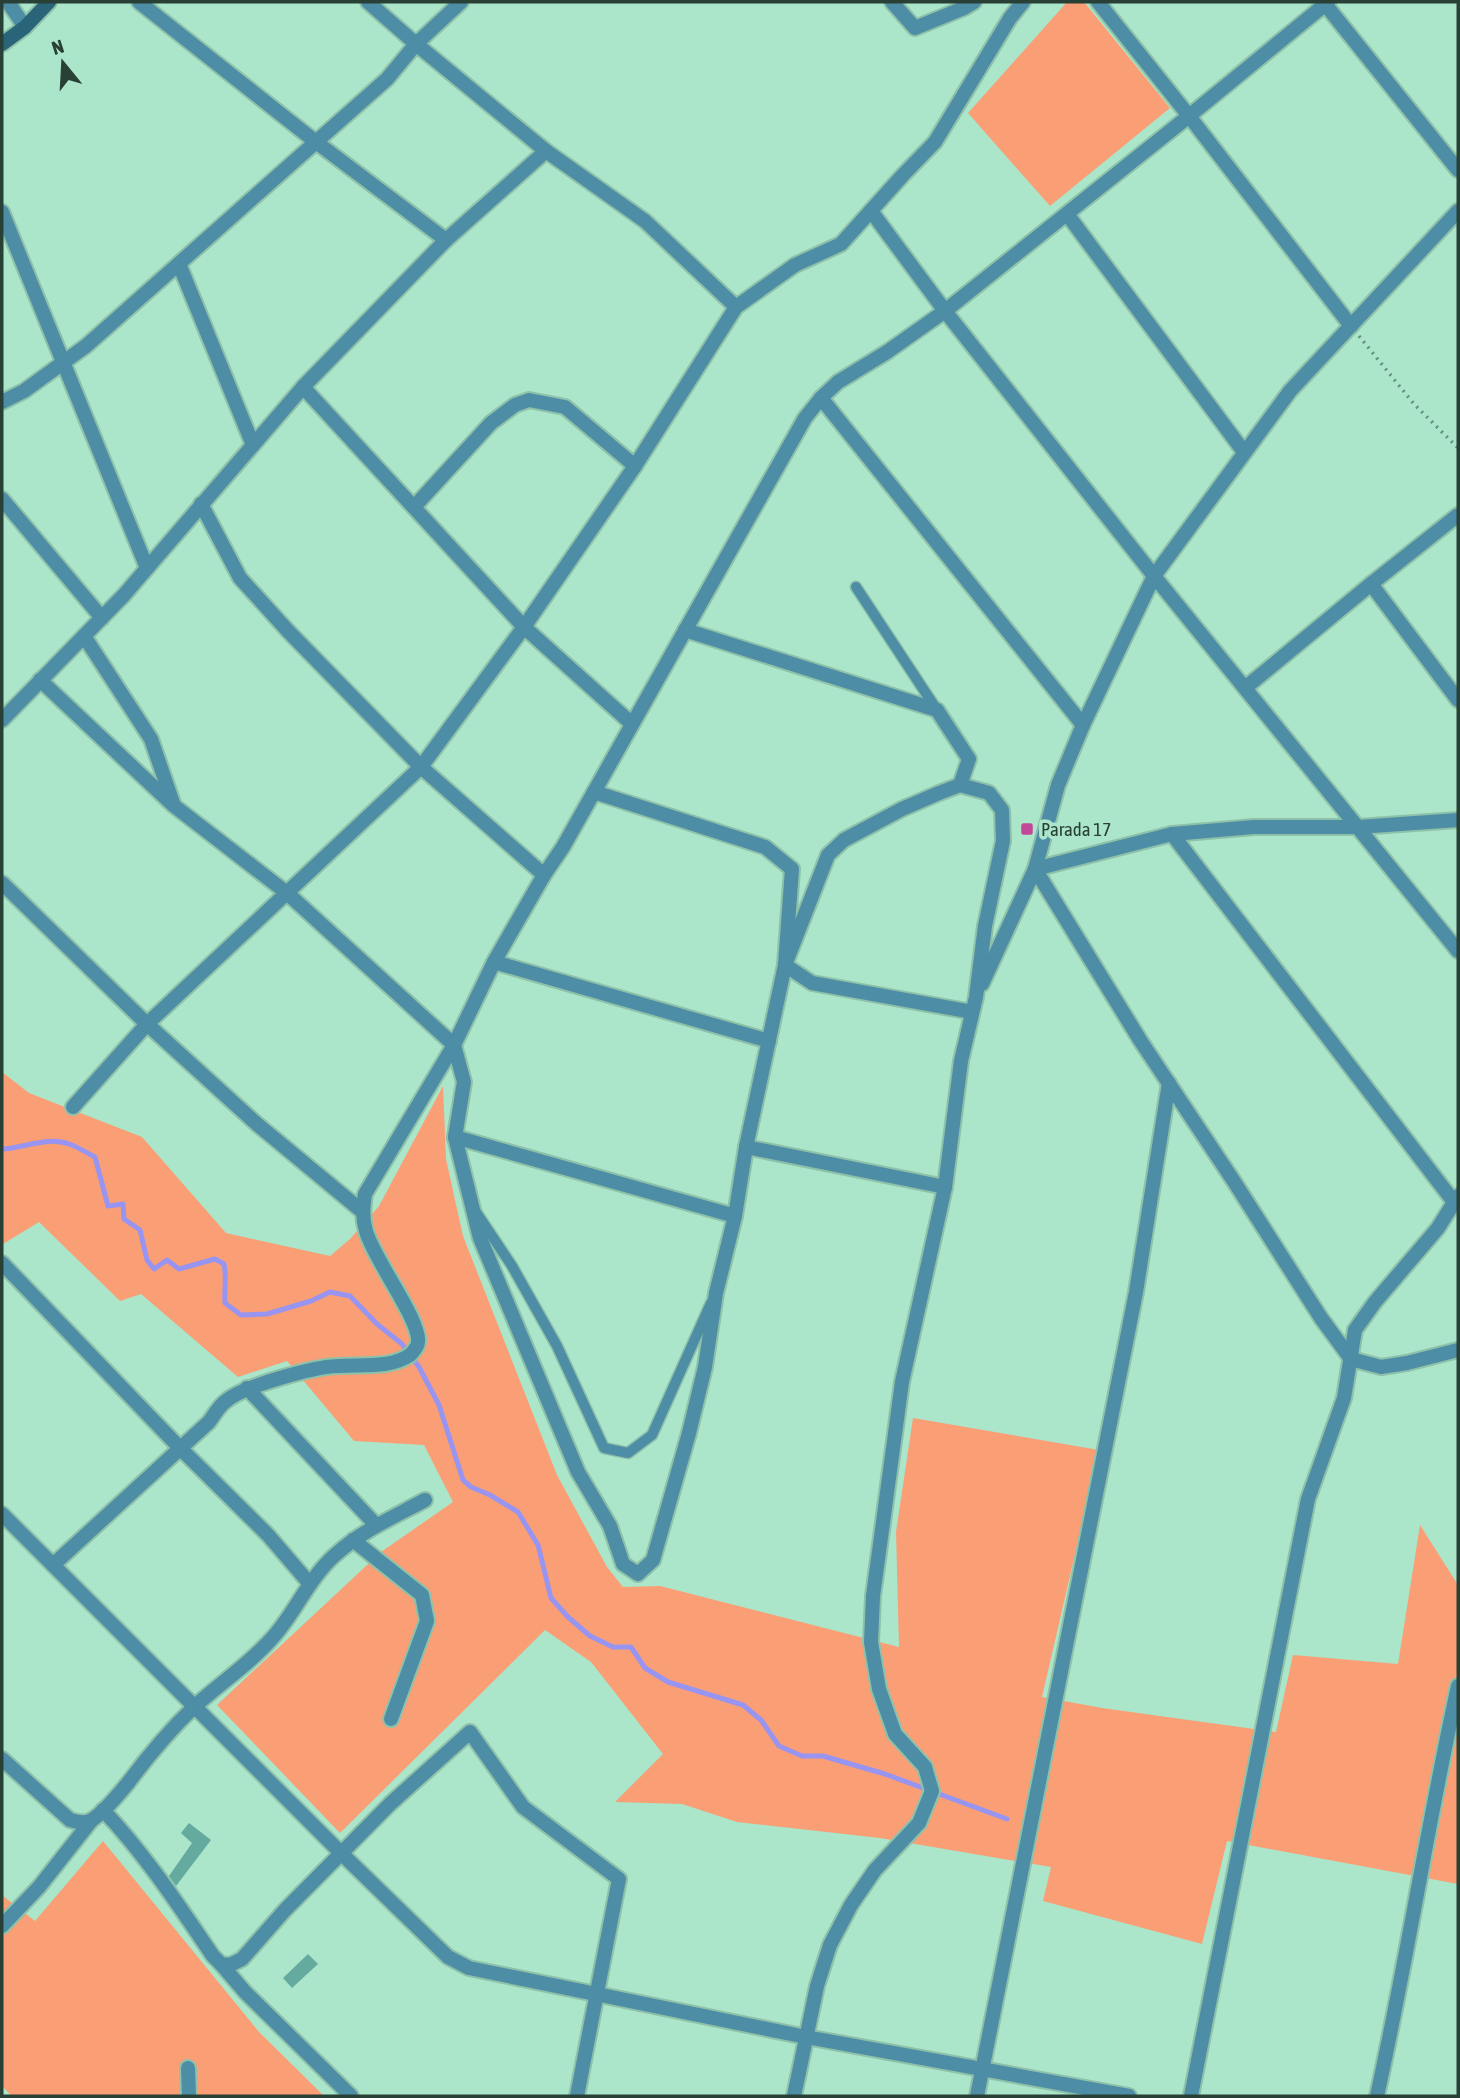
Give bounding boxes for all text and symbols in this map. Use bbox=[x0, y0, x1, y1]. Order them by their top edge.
north arrow bbox=[28, 28, 98, 98]
text: N bbox=[49, 35, 66, 59]
place label: Parada 17 bbox=[1041, 818, 1111, 840]
marker: Parada 17 bbox=[1019, 821, 1035, 837]

